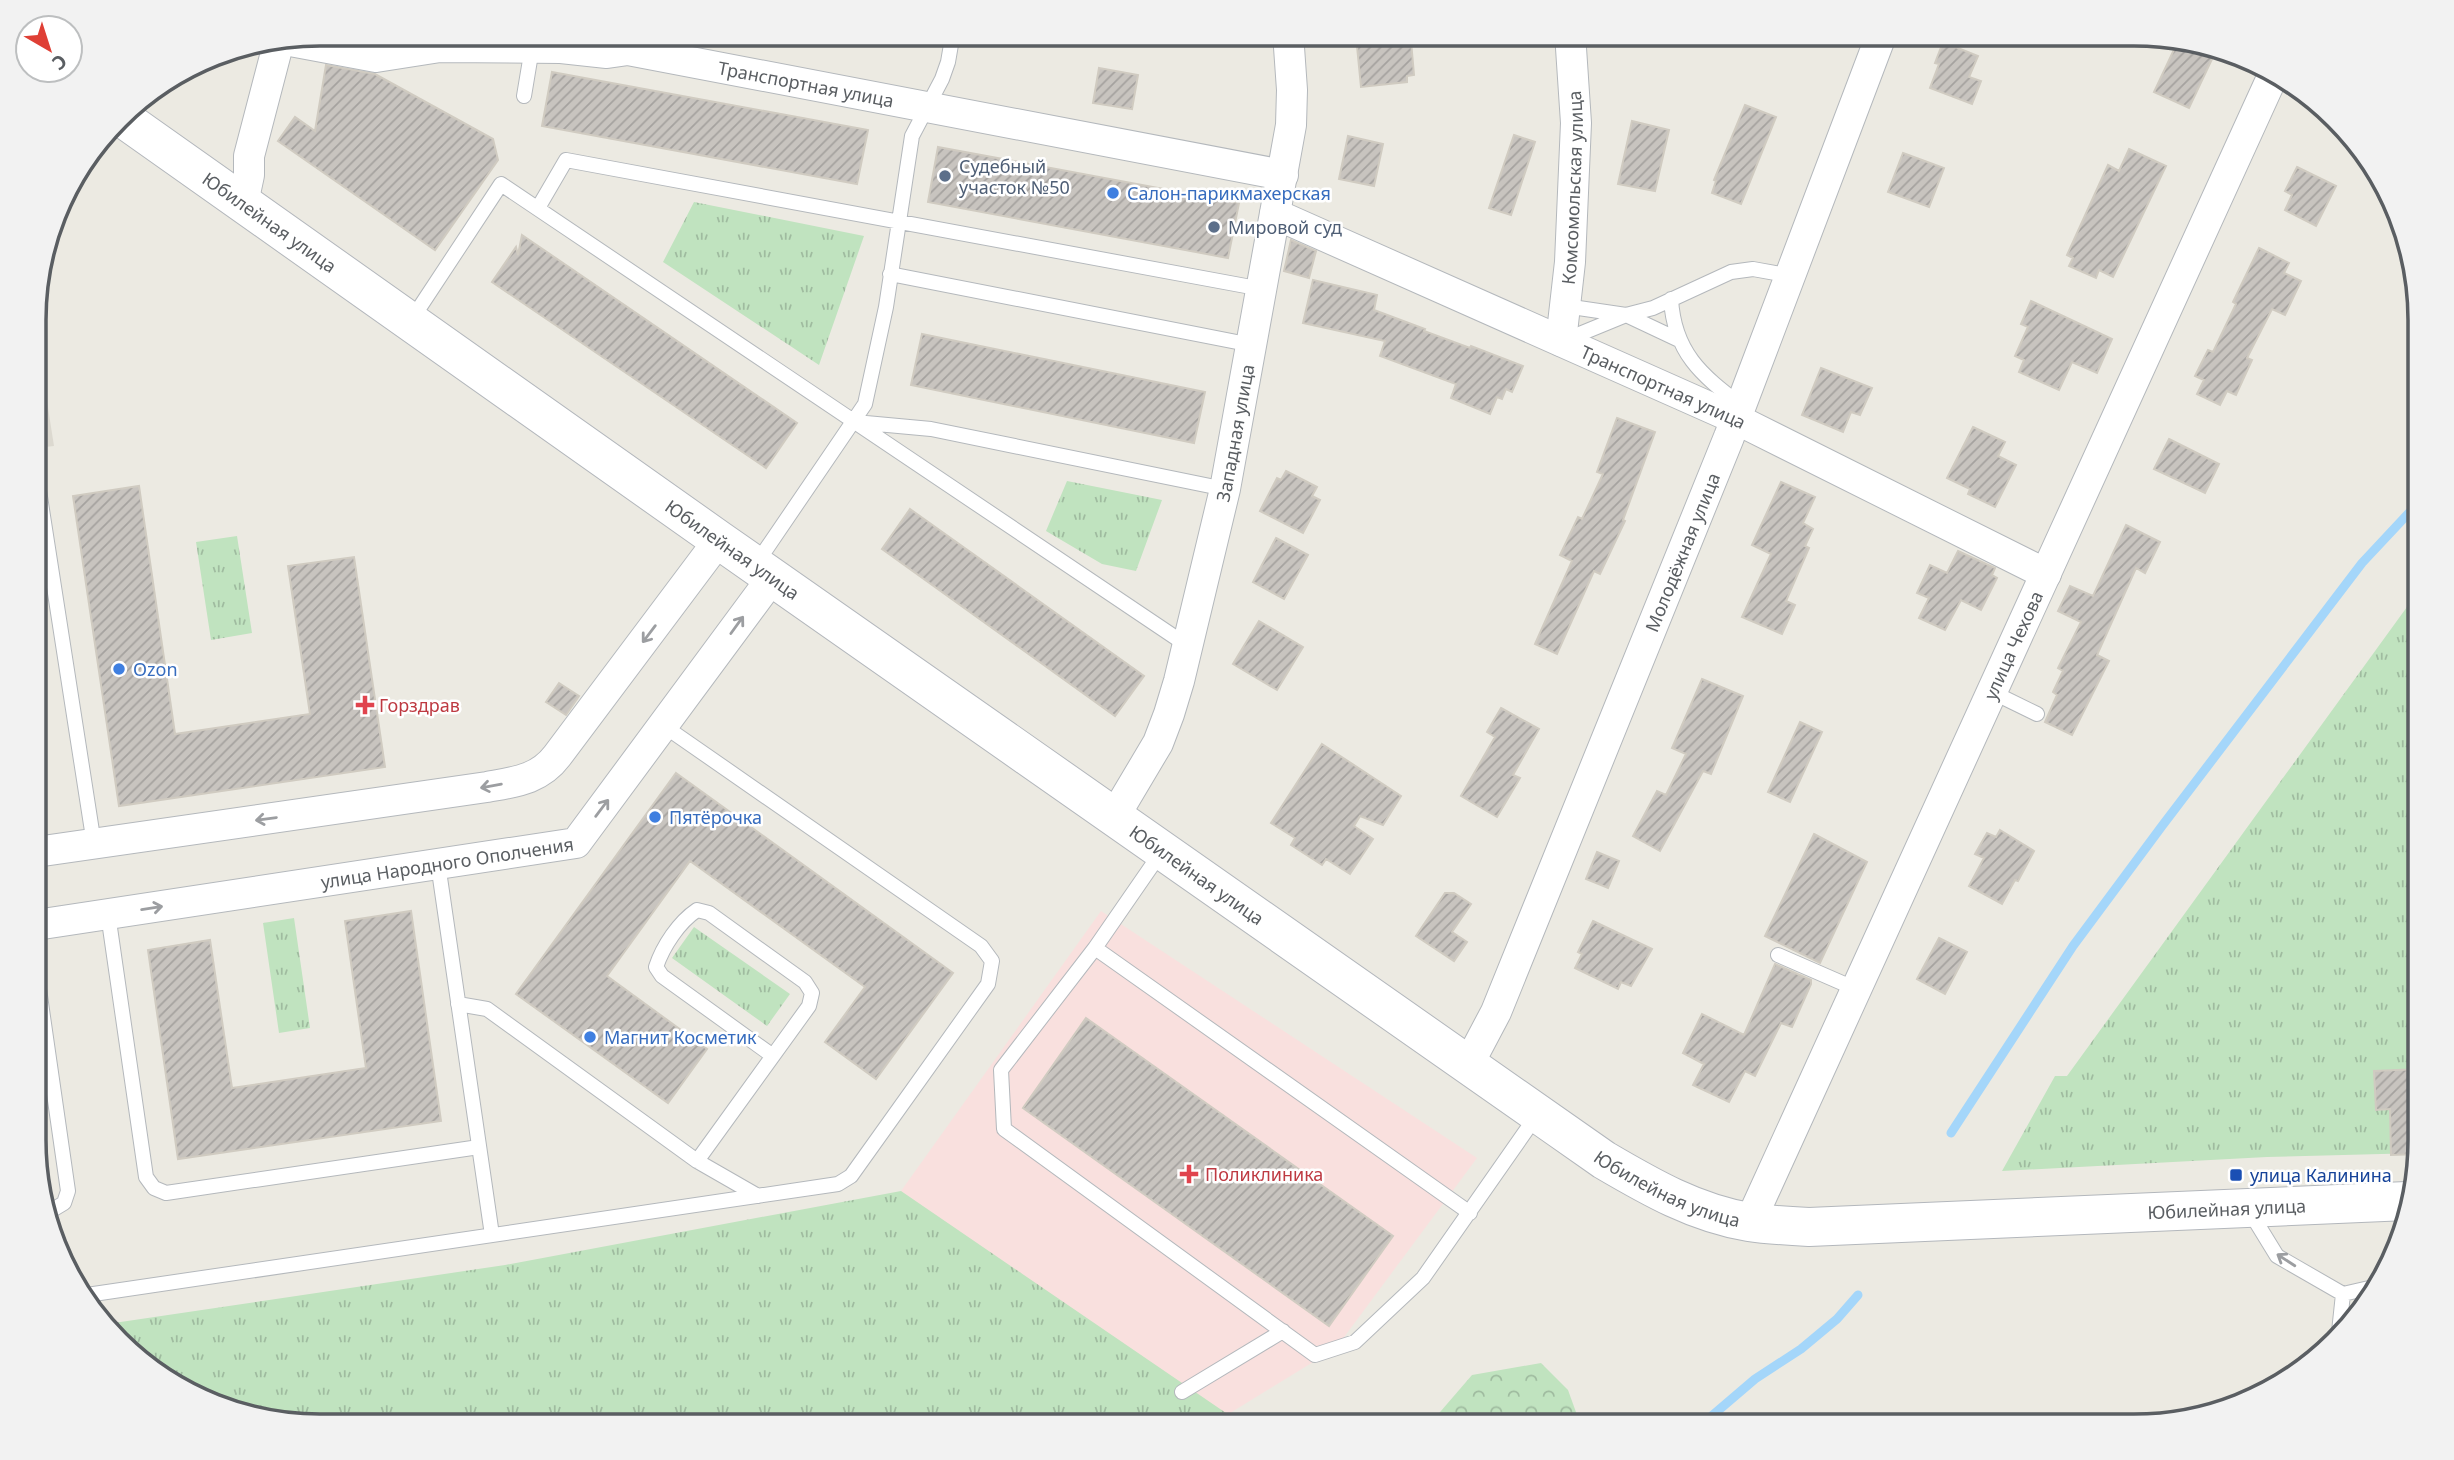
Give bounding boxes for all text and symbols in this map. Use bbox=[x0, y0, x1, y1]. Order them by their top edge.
north arrow bbox=[14, 14, 84, 84]
text: С bbox=[47, 48, 73, 76]
street label: Транспортная улица bbox=[716, 55, 896, 112]
street label: Комсомольская улица bbox=[1556, 90, 1588, 286]
place label: Судебный участок №50 bbox=[959, 154, 1070, 199]
street label: Юбилейная улица bbox=[198, 166, 341, 278]
marker: Судебный участок №50 bbox=[937, 168, 953, 184]
place label: Салон-парикмахерская bbox=[1127, 181, 1331, 205]
marker: Салон-парикмахерская bbox=[1105, 185, 1121, 201]
place label: Мировой суд bbox=[1228, 215, 1342, 239]
marker: Мировой суд bbox=[1206, 219, 1222, 235]
street label: Транспортная улица bbox=[1577, 339, 1750, 434]
street label: Западная улица bbox=[1210, 362, 1259, 504]
street label: Молодёжная улица bbox=[1639, 469, 1725, 635]
street label: Юбилейная улица bbox=[661, 494, 804, 605]
street label: улица Чехова bbox=[1978, 587, 2048, 703]
one-way arrow bbox=[730, 616, 744, 635]
one-way arrow bbox=[641, 624, 656, 643]
place label: Ozon bbox=[133, 657, 178, 681]
marker: Ozon bbox=[111, 661, 127, 677]
place label: Горздрав bbox=[379, 693, 460, 717]
marker: Горздрав bbox=[357, 697, 373, 713]
one-way arrow bbox=[480, 780, 503, 793]
one-way arrow bbox=[594, 799, 609, 818]
place label: Пятёрочка bbox=[669, 805, 762, 829]
marker: Пятёрочка bbox=[647, 809, 663, 825]
one-way arrow bbox=[255, 812, 278, 825]
street label: Юбилейная улица bbox=[1125, 819, 1269, 930]
street label: улица Народного Ополчения bbox=[319, 832, 575, 894]
one-way arrow bbox=[140, 901, 163, 914]
place label: Магнит Косметик bbox=[604, 1025, 757, 1049]
marker: Магнит Косметик bbox=[582, 1029, 598, 1045]
street label: Юбилейная улица bbox=[1589, 1145, 1742, 1232]
place label: Поликлиника bbox=[1205, 1162, 1323, 1186]
place label: улица Калинина bbox=[2250, 1163, 2392, 1187]
marker: Поликлиника bbox=[1179, 1164, 1199, 1184]
marker: улица Калинина bbox=[2228, 1167, 2244, 1183]
street label: Юбилейная улица bbox=[2147, 1193, 2307, 1224]
one-way arrow bbox=[2276, 1253, 2296, 1267]

